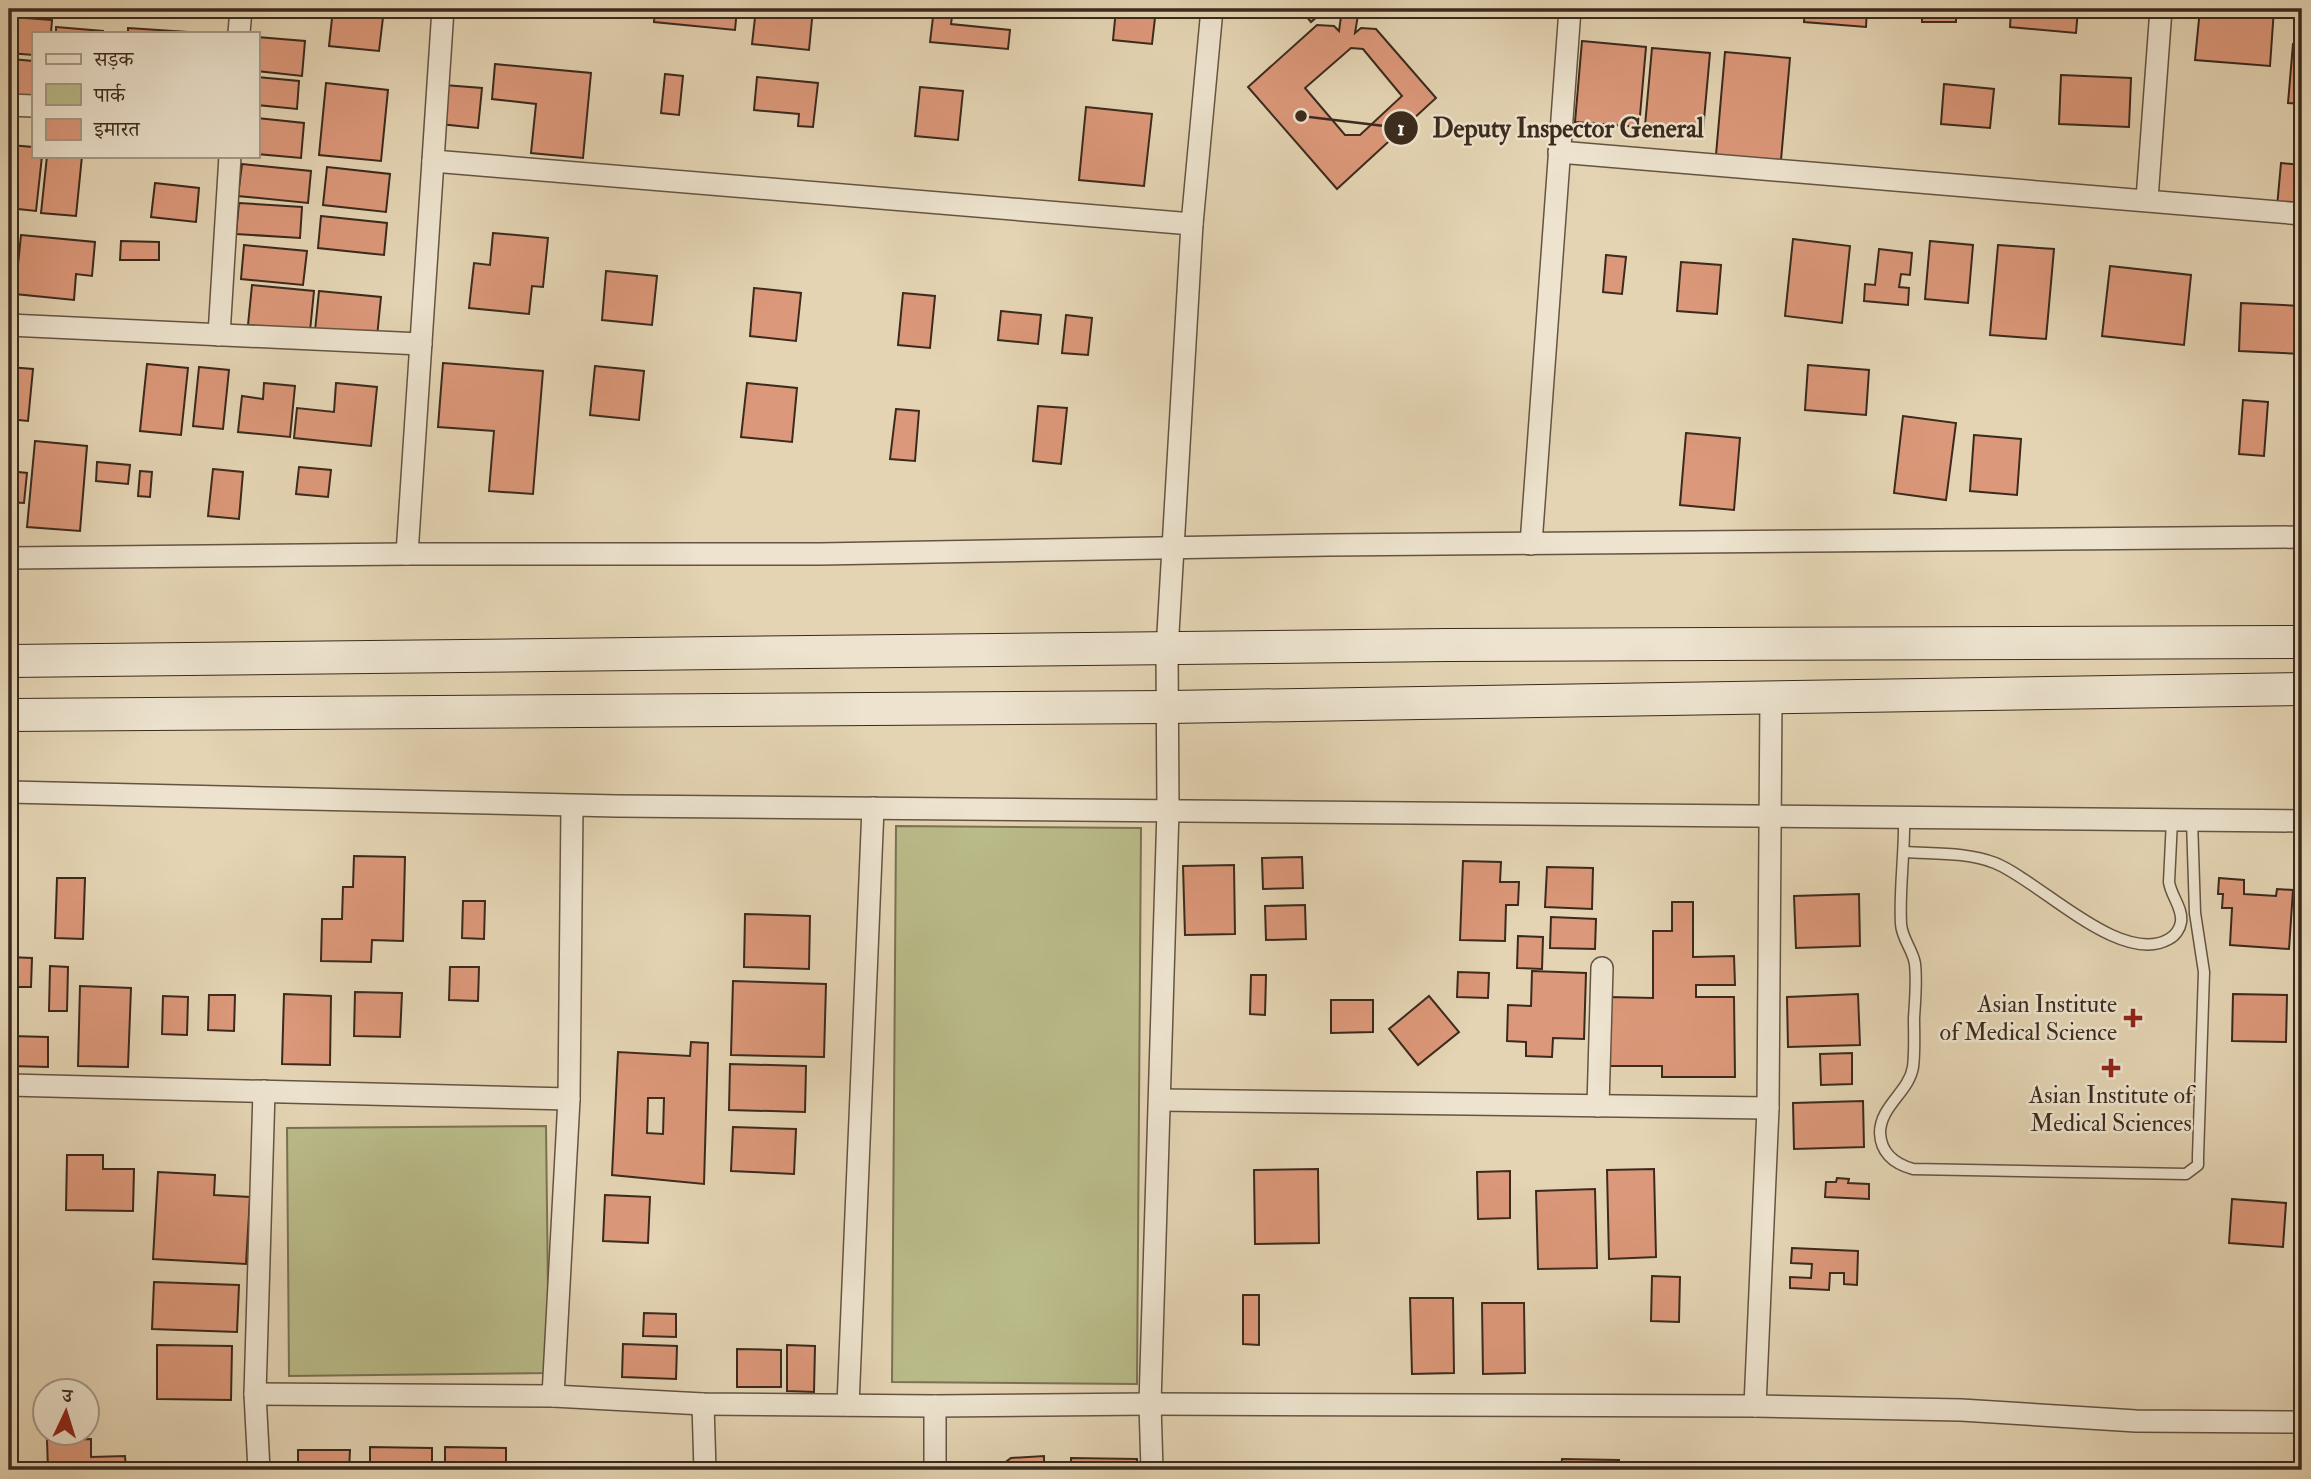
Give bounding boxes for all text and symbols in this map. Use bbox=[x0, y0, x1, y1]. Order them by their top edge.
legend bbox=[32, 32, 259, 158]
text: सड़क bbox=[93, 46, 134, 73]
text: पार्क bbox=[93, 82, 126, 109]
callout: Deputy Inspector General bbox=[1384, 104, 1718, 151]
text: Deputy Inspector General bbox=[1432, 113, 1704, 146]
text: 1 bbox=[1397, 115, 1405, 142]
text: इमारत bbox=[93, 116, 141, 143]
place label: Asian Institute of Medical Science bbox=[1940, 989, 2117, 1048]
marker: Asian Institute of Medical Science bbox=[2123, 1008, 2143, 1028]
marker: Asian Institute of Medical Sciences bbox=[2101, 1058, 2121, 1078]
place label: Asian Institute of Medical Sciences bbox=[2028, 1080, 2196, 1139]
north arrow bbox=[32, 1378, 102, 1448]
text: उ bbox=[59, 1384, 74, 1408]

